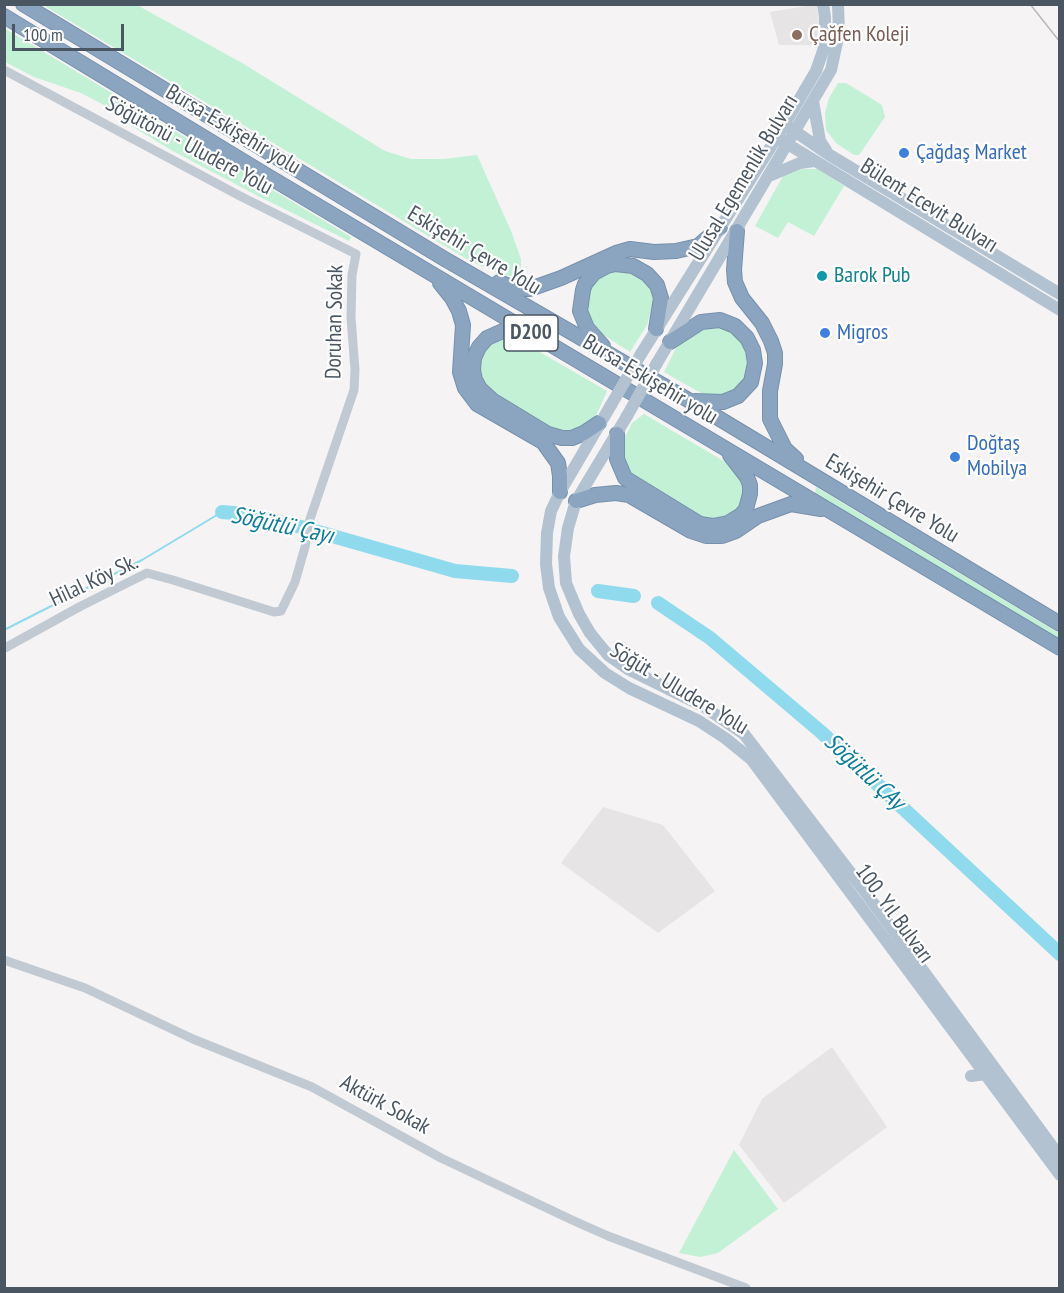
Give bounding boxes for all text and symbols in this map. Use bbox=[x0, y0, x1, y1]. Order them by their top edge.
scale bar bbox=[15, 12, 128, 50]
place label: Çağfen Koleji bbox=[809, 22, 909, 48]
text: 100 m bbox=[23, 23, 63, 46]
marker: Çağfen Koleji bbox=[790, 28, 804, 42]
street label: Bursa-Eskişehir yolu bbox=[161, 79, 305, 181]
street label: Ulusal Egemenlik Bulvarı bbox=[684, 90, 804, 266]
street label: Söğütönü - Uludere Yolu bbox=[101, 91, 277, 201]
place label: Çağdaş Market bbox=[916, 140, 1027, 166]
marker: Çağdaş Market bbox=[897, 146, 911, 160]
street label: Bülent Ecevit Bulvarı bbox=[855, 153, 1003, 259]
street label: Eskişehir Çevre Yolu bbox=[403, 201, 545, 301]
place label: Barok Pub bbox=[834, 263, 910, 289]
street label: Doruhan Sokak bbox=[321, 265, 349, 379]
marker: Barok Pub bbox=[815, 269, 829, 283]
road number: D200 bbox=[504, 315, 558, 351]
place label: Migros bbox=[837, 320, 888, 346]
marker: Migros bbox=[818, 326, 832, 340]
street label: Bursa-Eskişehir yolu bbox=[578, 329, 722, 431]
place label: Doğtaş Mobilya bbox=[967, 431, 1027, 482]
street label: Eskişehir Çevre Yolu bbox=[821, 449, 963, 549]
marker: Doğtaş Mobilya bbox=[948, 450, 962, 464]
water label: Söğütlü Çayı bbox=[228, 501, 336, 551]
street label: Hilal Köy Sk. bbox=[46, 549, 142, 613]
street label: Söğüt - Uludere Yolu bbox=[605, 637, 753, 741]
water label: Söğütlü ÇAy bbox=[818, 728, 910, 816]
street label: 100. Yıl Bulvarı bbox=[849, 859, 939, 969]
street label: Aktürk Sokak bbox=[335, 1070, 435, 1140]

